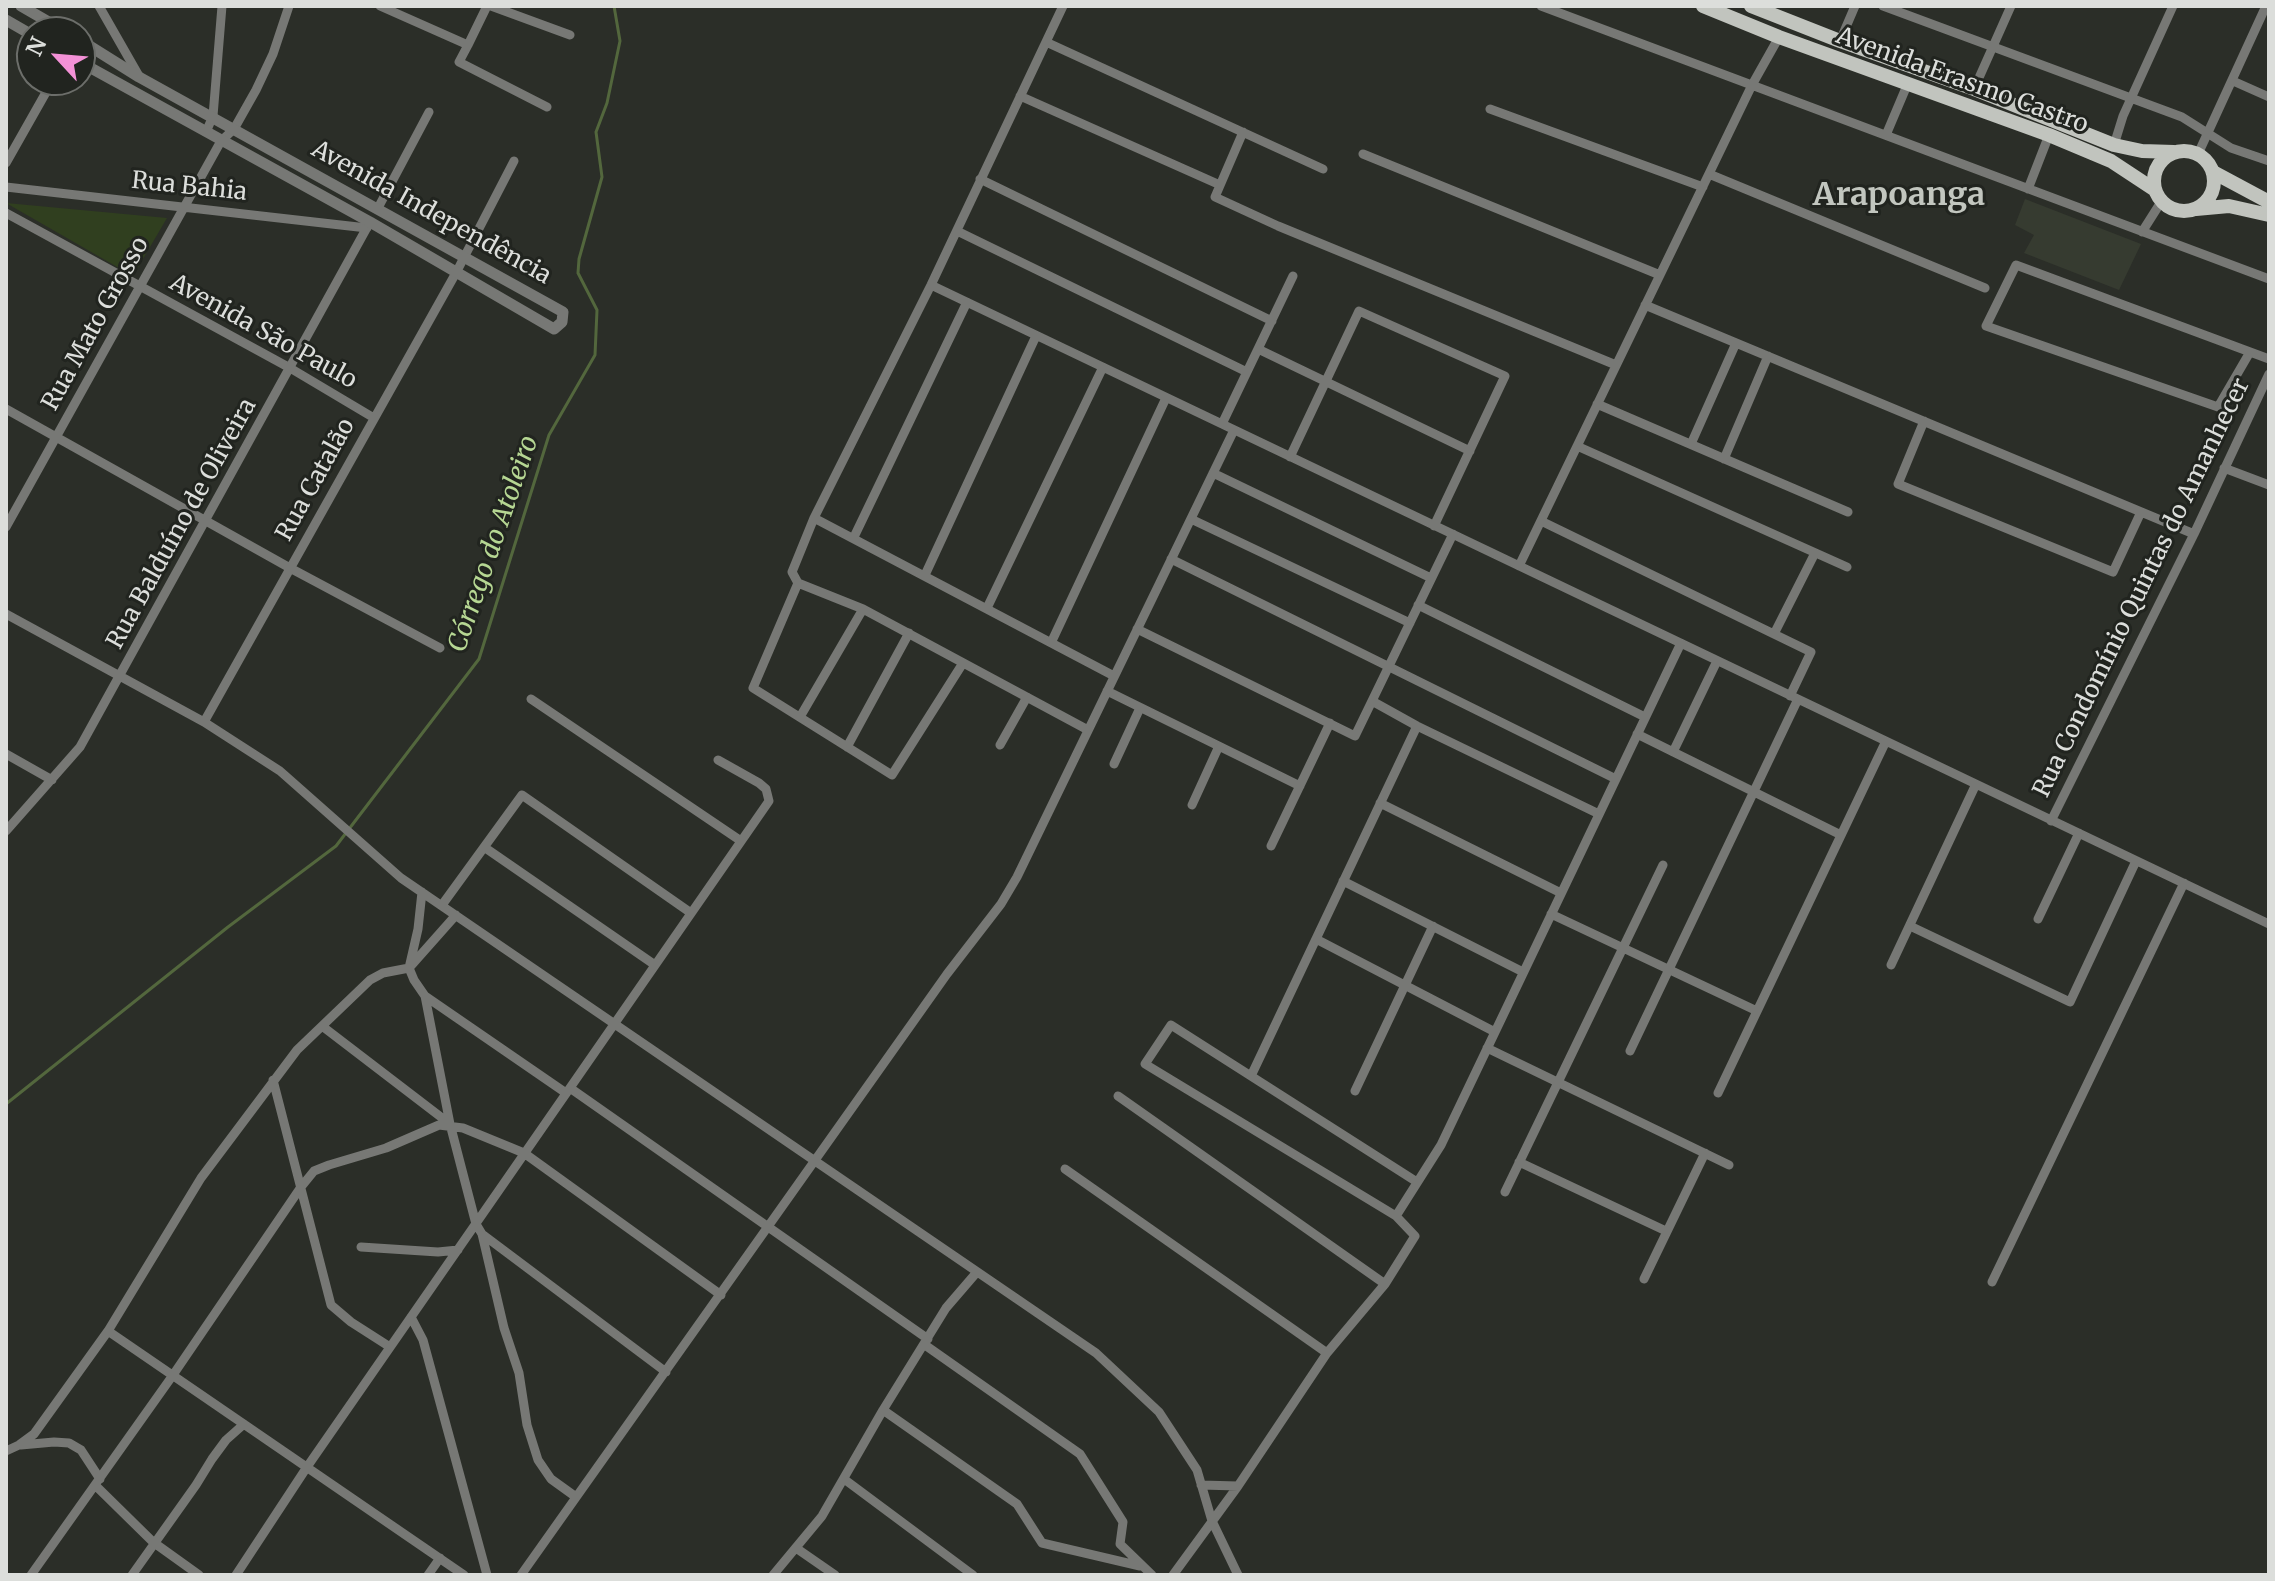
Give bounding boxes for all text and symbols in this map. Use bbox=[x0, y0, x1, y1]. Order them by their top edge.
north arrow bbox=[16, 16, 96, 96]
street label: Avenida Erasmo Castro bbox=[1832, 22, 2092, 140]
text: N bbox=[20, 32, 53, 60]
street label: Avenida Independência bbox=[306, 135, 556, 291]
street label: Rua Bahia bbox=[130, 167, 248, 207]
district label: Arapoanga bbox=[1813, 177, 1985, 215]
street label: Rua Mato Grosso bbox=[36, 232, 156, 416]
street label: Avenida São Paulo bbox=[164, 269, 362, 395]
street label: Rua Condomínio Quintas do Amanhecer bbox=[2028, 374, 2256, 802]
street label: Rua Balduíno de Oliveira bbox=[101, 394, 263, 654]
street label: Rua Catalão bbox=[271, 414, 361, 546]
water label: Córrego do Atoleiro bbox=[442, 432, 546, 656]

